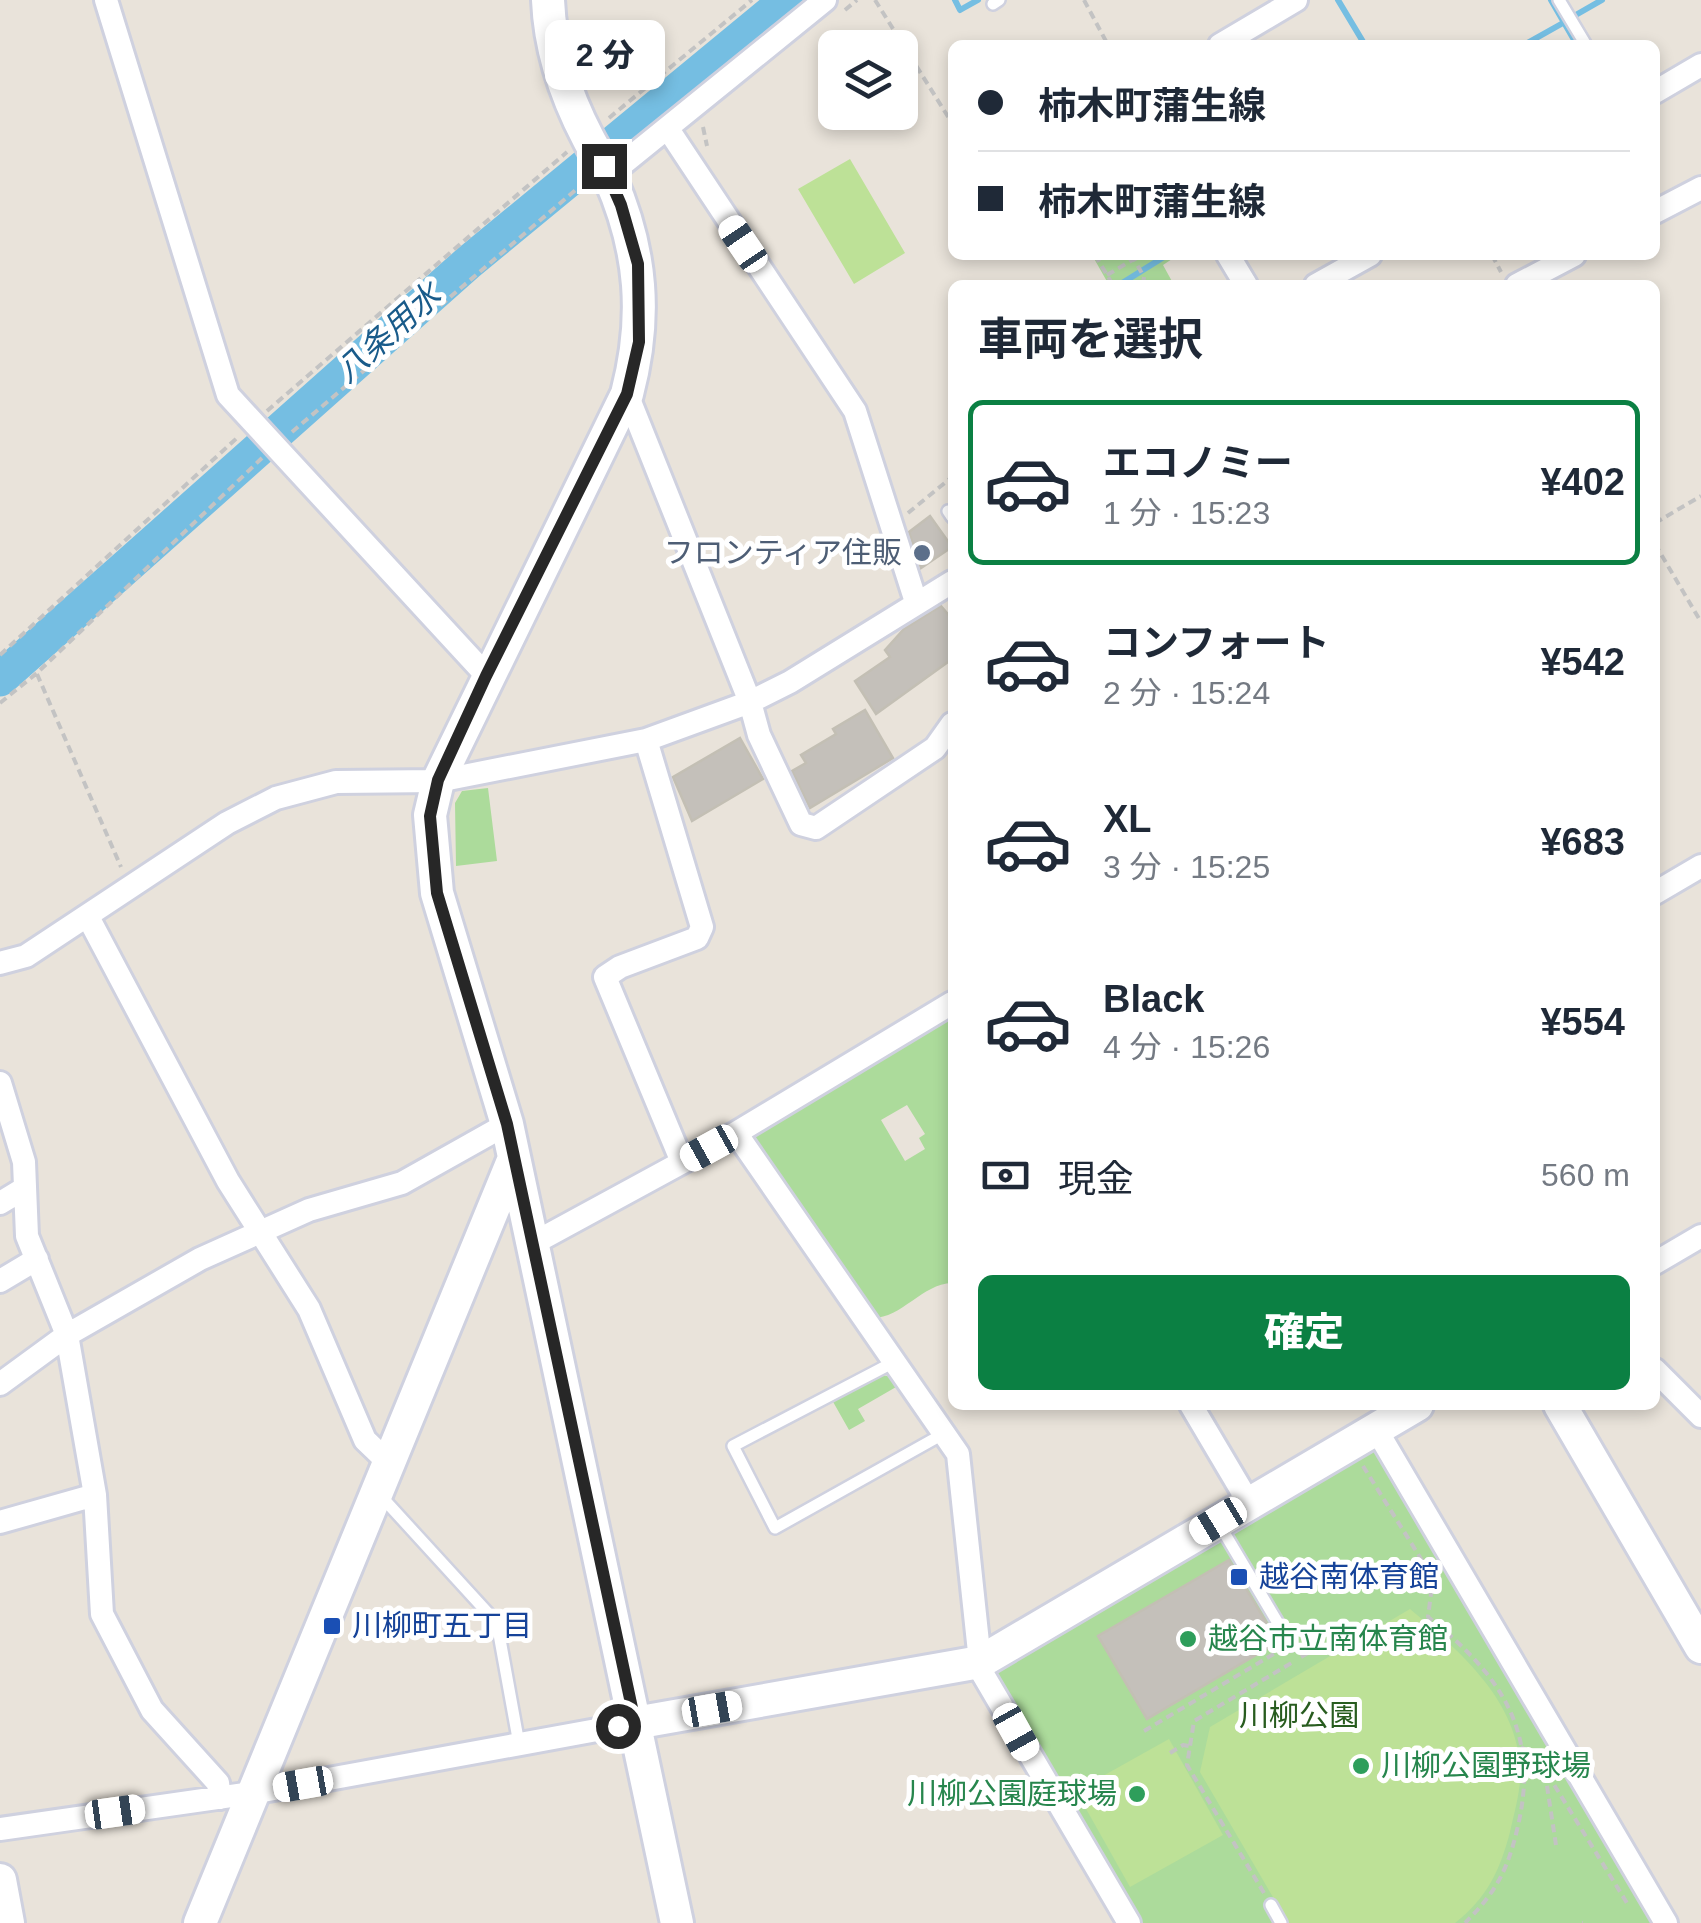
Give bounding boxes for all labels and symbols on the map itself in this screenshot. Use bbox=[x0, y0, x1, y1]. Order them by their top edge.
callout: 2 分 bbox=[544, 21, 664, 91]
route end bbox=[582, 144, 627, 189]
car bbox=[714, 211, 772, 277]
water label: 八条用水 bbox=[328, 275, 450, 389]
place label: フロンティア住販 bbox=[664, 536, 902, 569]
marker: フロンティア住販 bbox=[911, 542, 933, 564]
car bbox=[675, 1120, 743, 1176]
car bbox=[1185, 1493, 1251, 1549]
place label: 越谷南体育館 bbox=[1259, 1560, 1439, 1593]
marker: 越谷南体育館 bbox=[1228, 1566, 1250, 1588]
place label: 川柳町五丁目 bbox=[352, 1609, 532, 1642]
marker: 川柳町五丁目 bbox=[321, 1615, 343, 1637]
place label: 越谷市立南体育館 bbox=[1208, 1622, 1448, 1655]
marker: 越谷市立南体育館 bbox=[1177, 1628, 1199, 1650]
car bbox=[680, 1689, 744, 1729]
car bbox=[988, 1698, 1044, 1766]
park label: 川柳公園 bbox=[1239, 1699, 1359, 1732]
route start bbox=[596, 1704, 641, 1749]
place label: 川柳公園野球場 bbox=[1381, 1749, 1591, 1782]
marker: 川柳公園野球場 bbox=[1350, 1755, 1372, 1777]
car bbox=[271, 1764, 335, 1804]
place label: 川柳公園庭球場 bbox=[907, 1777, 1117, 1810]
marker: 川柳公園庭球場 bbox=[1126, 1783, 1148, 1805]
car bbox=[83, 1793, 147, 1831]

